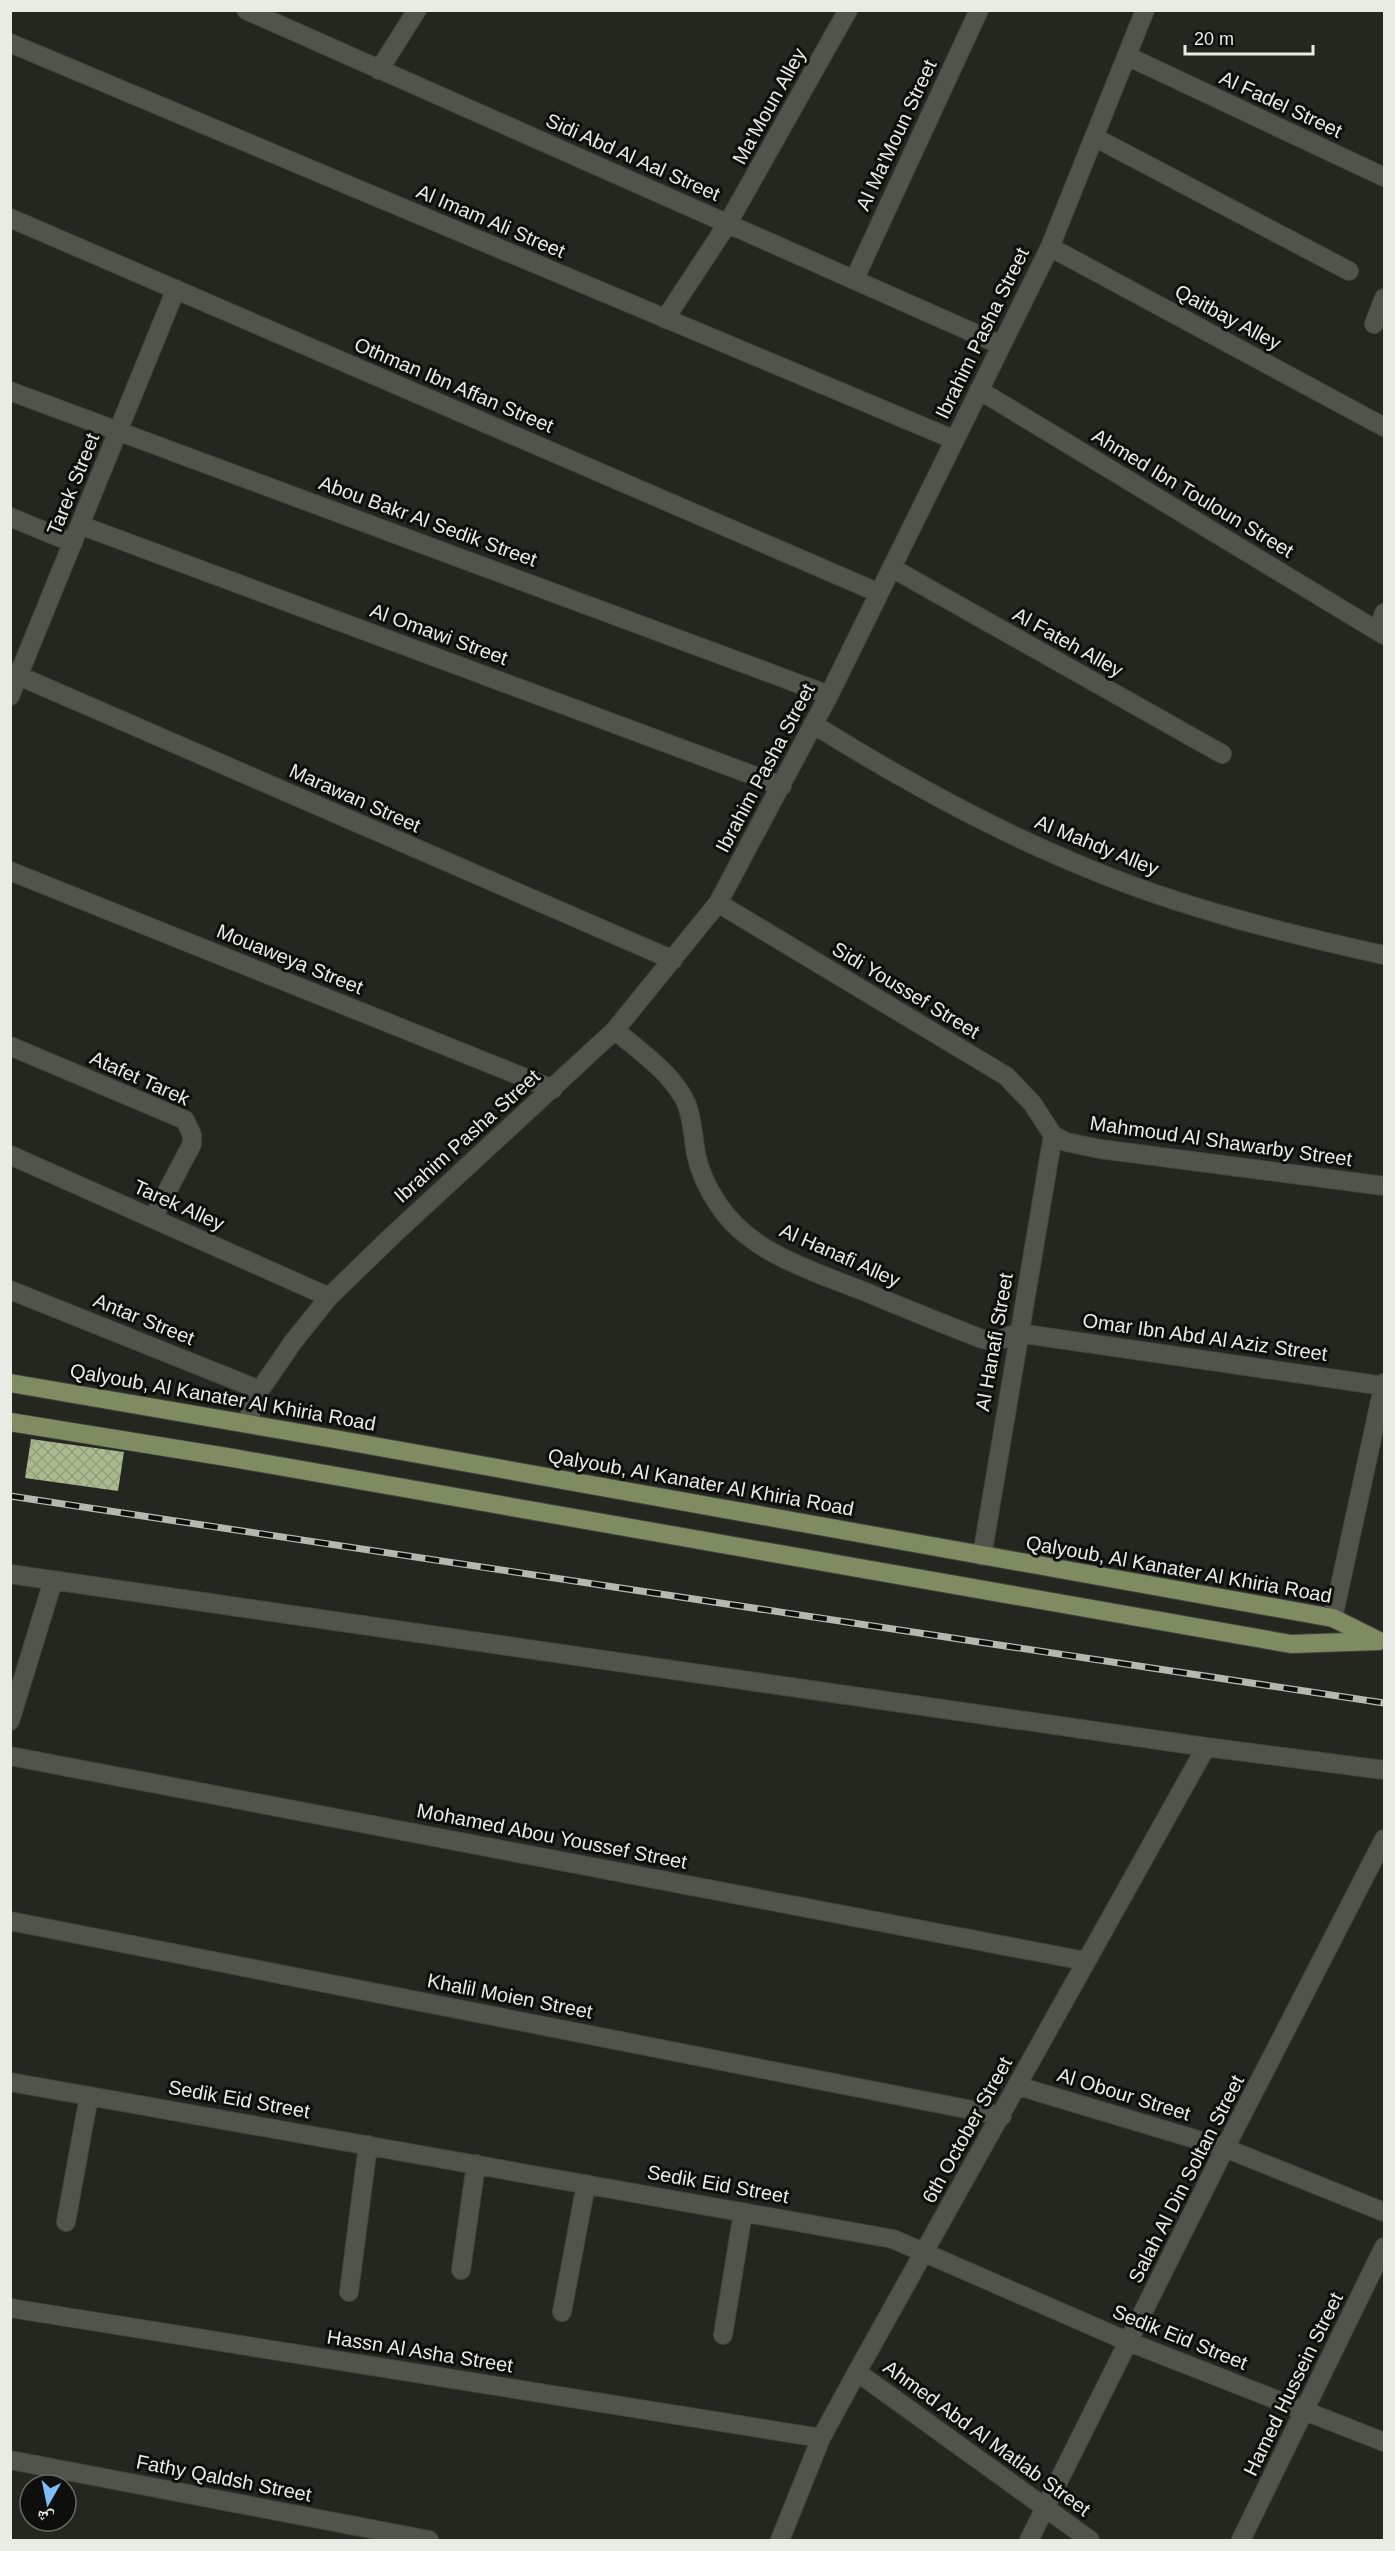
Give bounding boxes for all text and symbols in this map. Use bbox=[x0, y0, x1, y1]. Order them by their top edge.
scale bar bbox=[1185, 18, 1312, 56]
text: 20 m bbox=[1194, 29, 1234, 49]
street label: Ma'Moun Alley bbox=[728, 44, 810, 168]
street label: Al Ma'Moun Street bbox=[851, 56, 941, 214]
street label: Al Fadel Street bbox=[1216, 66, 1346, 142]
street label: Sidi Abd Al Aal Street bbox=[543, 109, 724, 205]
street label: Al Imam Ali Street bbox=[414, 180, 569, 262]
street label: Ibrahim Pasha Street bbox=[931, 243, 1033, 422]
street label: Qaitbay Alley bbox=[1171, 280, 1285, 354]
street label: Othman Ibn Affan Street bbox=[351, 333, 557, 437]
street label: Ahmed Ibn Touloun Street bbox=[1088, 424, 1298, 562]
street label: Tarek Street bbox=[43, 429, 104, 538]
street label: Abou Bakr Al Sedik Street bbox=[316, 471, 540, 571]
street label: Al Omawi Street bbox=[367, 599, 511, 669]
street label: Al Fateh Alley bbox=[1009, 603, 1127, 681]
street label: Ibrahim Pasha Street bbox=[711, 680, 819, 856]
street label: Marawan Street bbox=[286, 759, 424, 837]
street label: Al Mahdy Alley bbox=[1032, 810, 1162, 880]
street label: Mouaweya Street bbox=[214, 920, 367, 999]
street label: Sidi Youssef Street bbox=[828, 937, 984, 1043]
street label: Atafet Tarek bbox=[87, 1046, 194, 1110]
street label: Ibrahim Pasha Street bbox=[390, 1065, 544, 1207]
street label: Mahmoud Al Shawarby Street bbox=[1088, 1112, 1354, 1170]
street label: Tarek Alley bbox=[130, 1175, 228, 1235]
street label: Al Hanafi Alley bbox=[777, 1219, 903, 1291]
street label: Al Hanafi Street bbox=[971, 1271, 1017, 1413]
street label: Antar Street bbox=[90, 1289, 198, 1349]
street label: Omar Ibn Abd Al Aziz Street bbox=[1081, 1309, 1329, 1365]
street label: Qalyoub, Al Kanater Al Khiria Road bbox=[68, 1359, 378, 1435]
street label: Qalyoub, Al Kanater Al Khiria Road bbox=[546, 1444, 856, 1520]
street label: Qalyoub, Al Kanater Al Khiria Road bbox=[1024, 1531, 1334, 1607]
street label: Mohamed Abou Youssef Street bbox=[415, 1799, 689, 1873]
street label: Khalil Moien Street bbox=[426, 1969, 595, 2023]
street label: 6th October Street bbox=[918, 2053, 1016, 2207]
street label: Al Obour Street bbox=[1055, 2063, 1194, 2125]
street label: Salah Al Din Soltan Street bbox=[1124, 2071, 1248, 2287]
street label: Sedik Eid Street bbox=[166, 2076, 312, 2122]
street label: Sedik Eid Street bbox=[645, 2161, 791, 2207]
street label: Hamed Hussein Street bbox=[1239, 2288, 1347, 2479]
street label: Sedik Eid Street bbox=[1109, 2300, 1251, 2374]
street label: Hassn Al Asha Street bbox=[325, 2325, 515, 2377]
street label: Ahmed Abd Al Matlab Street bbox=[879, 2356, 1095, 2521]
street label: Fathy Qaldsh Street bbox=[135, 2450, 314, 2506]
north arrow bbox=[18, 2473, 78, 2533]
text: ش bbox=[36, 2507, 56, 2527]

